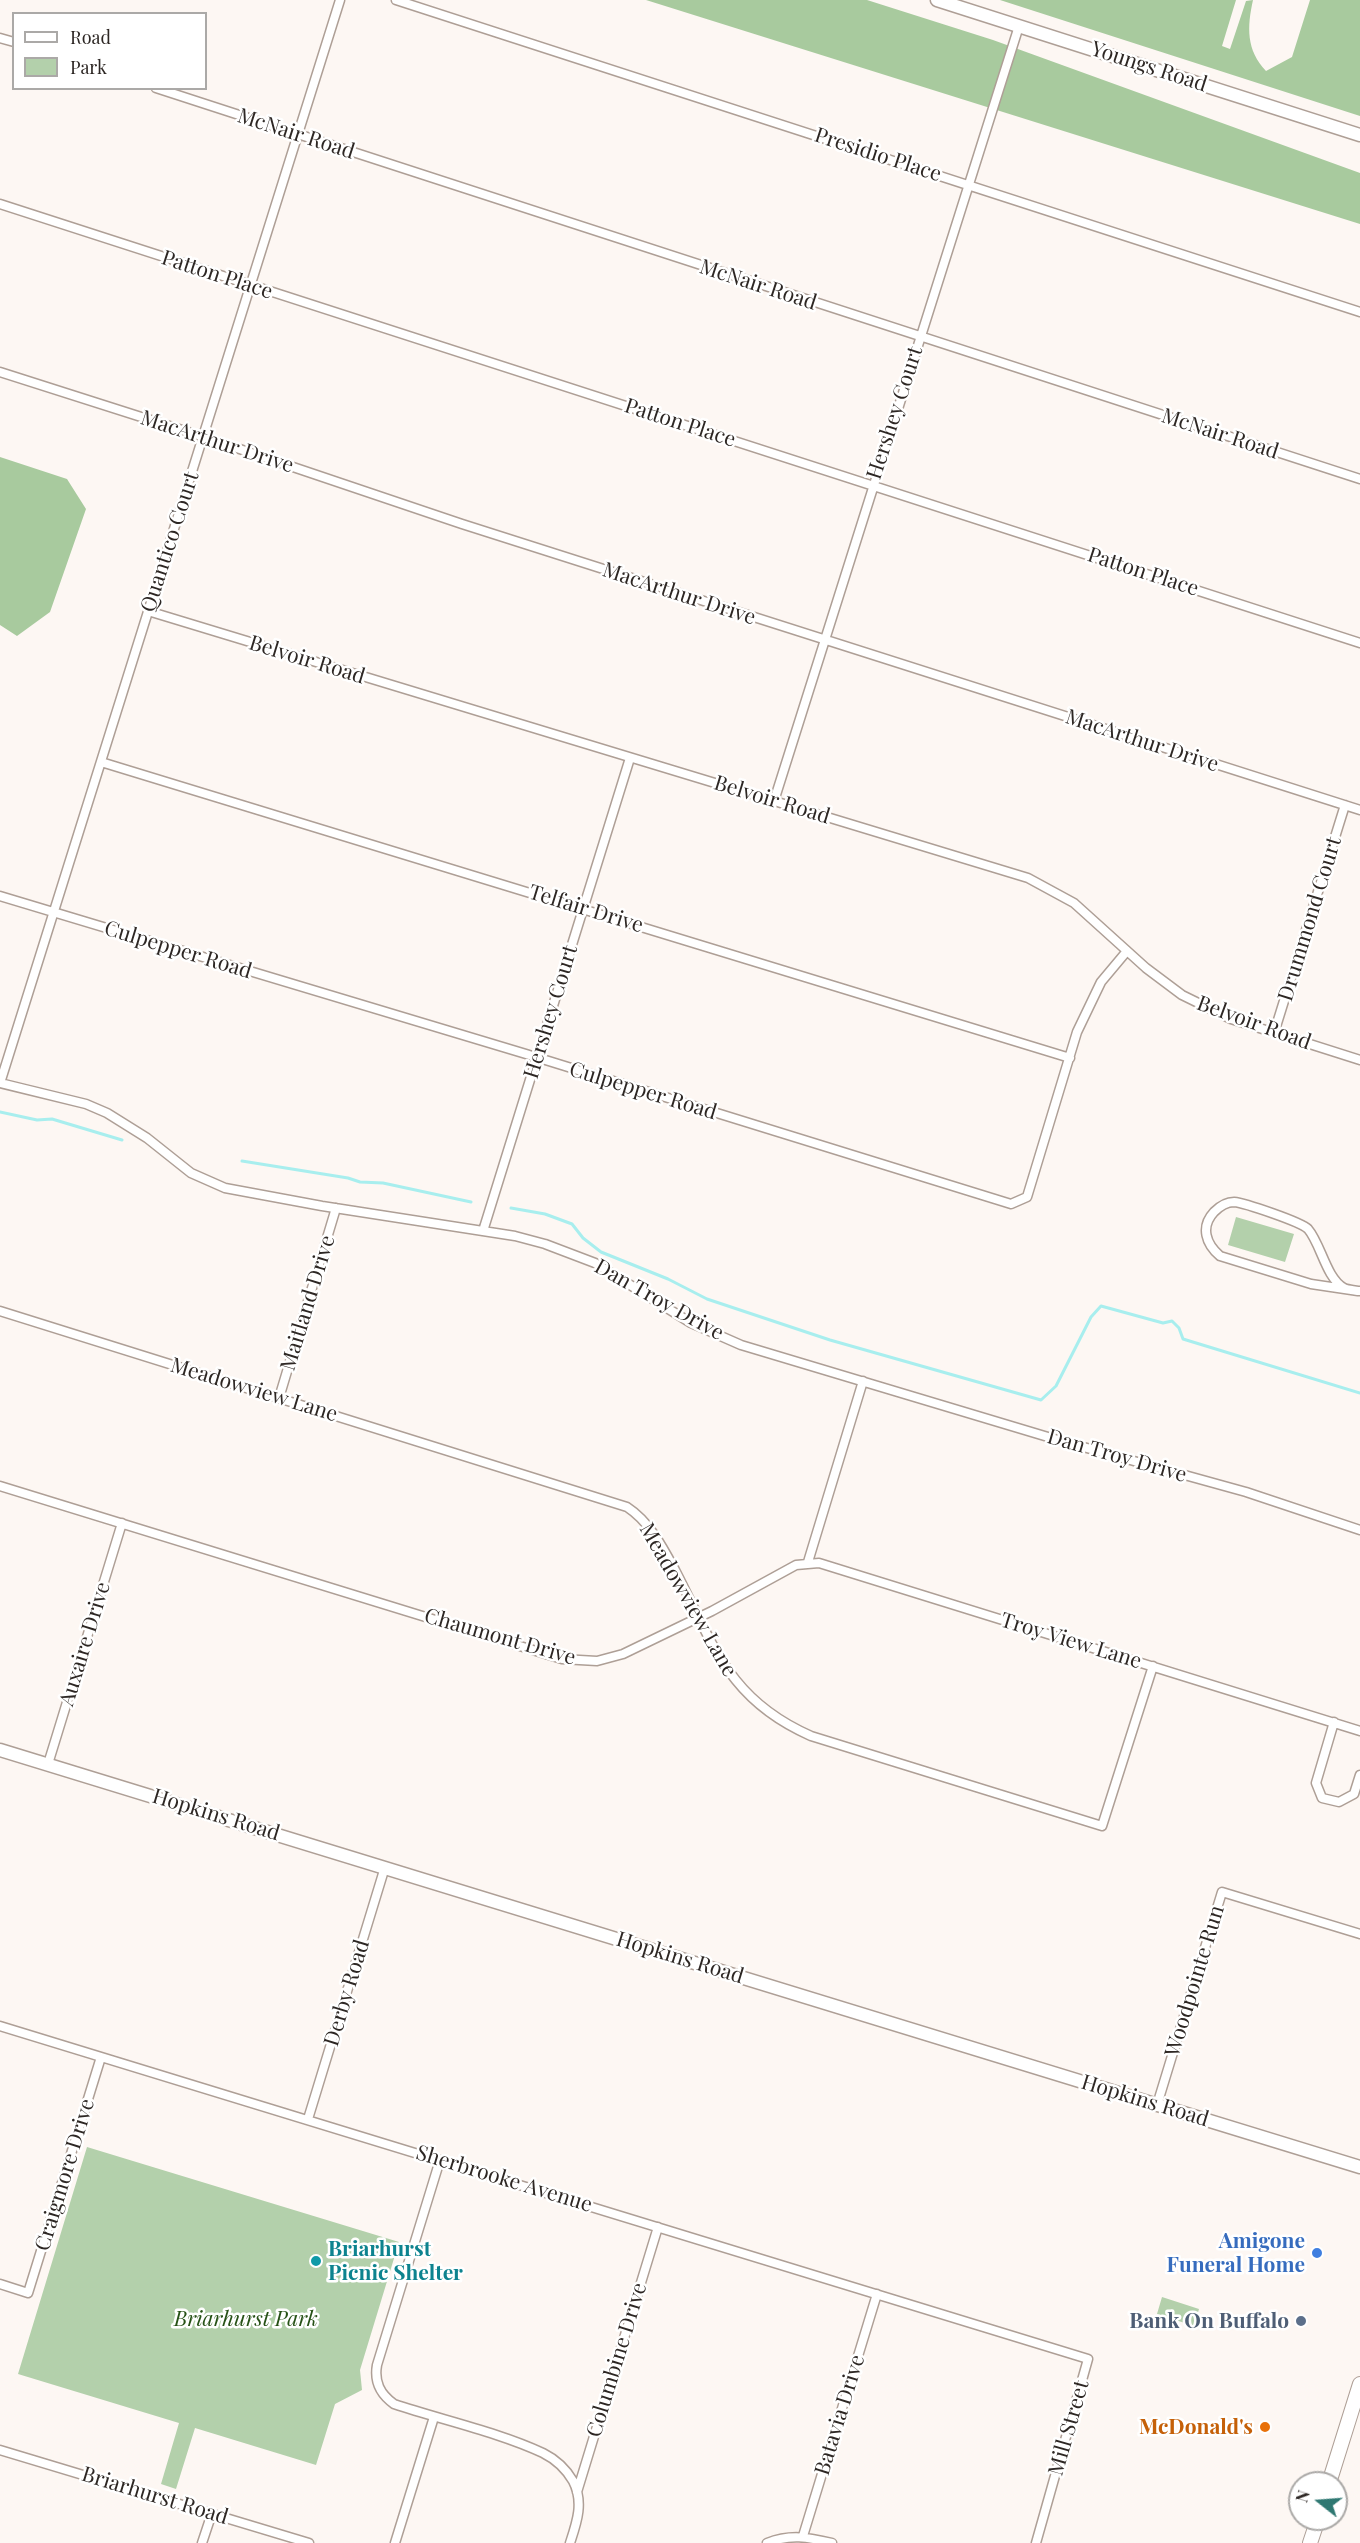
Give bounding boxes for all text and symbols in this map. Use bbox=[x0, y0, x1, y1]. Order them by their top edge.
legend bbox=[12, 12, 207, 90]
text: Road bbox=[70, 25, 111, 49]
street label: Youngs Road bbox=[1088, 36, 1210, 98]
text: Park bbox=[70, 55, 107, 79]
street label: McNair Road bbox=[234, 103, 358, 165]
street label: Presidio Place bbox=[811, 123, 945, 187]
street label: Patton Place bbox=[158, 245, 276, 305]
street label: McNair Road bbox=[696, 254, 820, 316]
street label: Hershey Court bbox=[862, 343, 928, 483]
street label: Patton Place bbox=[621, 393, 739, 453]
street label: McNair Road bbox=[1158, 403, 1282, 465]
street label: MacArthur Drive bbox=[137, 405, 297, 479]
street label: Quantico Court bbox=[135, 469, 205, 615]
street label: Patton Place bbox=[1084, 542, 1202, 602]
street label: MacArthur Drive bbox=[599, 557, 759, 631]
street label: Belvoir Road bbox=[246, 630, 368, 690]
street label: MacArthur Drive bbox=[1062, 704, 1222, 778]
street label: Belvoir Road bbox=[711, 770, 833, 830]
street label: Drummond Court bbox=[1273, 834, 1347, 1004]
street label: Telfair Drive bbox=[526, 880, 646, 938]
street label: Culpepper Road bbox=[101, 916, 255, 984]
street label: Hershey Court bbox=[519, 942, 583, 1082]
street label: Belvoir Road bbox=[1193, 991, 1315, 1055]
street label: Culpepper Road bbox=[566, 1057, 720, 1125]
street label: Maitland Drive bbox=[275, 1232, 341, 1374]
street label: Dan Troy Drive bbox=[590, 1254, 728, 1346]
street label: Meadowview Lane bbox=[168, 1353, 340, 1427]
street label: Dan Troy Drive bbox=[1044, 1424, 1190, 1488]
street label: Meadowview Lane bbox=[634, 1519, 742, 1681]
street label: Auxaire Drive bbox=[54, 1579, 116, 1709]
street label: Chaumont Drive bbox=[421, 1603, 579, 1671]
street label: Troy View Lane bbox=[998, 1608, 1144, 1674]
street label: Hopkins Road bbox=[149, 1784, 283, 1846]
street label: Woodpointe Run bbox=[1160, 1902, 1230, 2060]
street label: Hopkins Road bbox=[613, 1927, 747, 1989]
street label: Derby Road bbox=[319, 1937, 375, 2049]
street label: Hopkins Road bbox=[1078, 2070, 1212, 2132]
street label: Craigmore Drive bbox=[30, 2096, 100, 2254]
street label: Sherbrooke Avenue bbox=[413, 2140, 595, 2218]
place label: Amigone Funeral Home bbox=[1167, 2228, 1305, 2278]
place label: Briarhurst Picnic Shelter bbox=[328, 2236, 463, 2286]
marker: Amigone Funeral Home bbox=[1310, 2246, 1324, 2260]
marker: Briarhurst Picnic Shelter bbox=[309, 2254, 323, 2268]
street label: Columbine Drive bbox=[582, 2280, 652, 2440]
park label: Briarhurst Park bbox=[174, 2306, 318, 2332]
place label: Bank On Buffalo bbox=[1129, 2308, 1289, 2334]
marker: Bank On Buffalo bbox=[1294, 2314, 1308, 2328]
street label: Batavia Drive bbox=[810, 2352, 870, 2478]
street label: Mill Street bbox=[1043, 2377, 1095, 2479]
place label: McDonald's bbox=[1139, 2414, 1253, 2440]
marker: McDonald's bbox=[1258, 2420, 1272, 2434]
street label: Briarhurst Road bbox=[79, 2462, 231, 2530]
north arrow bbox=[1288, 2471, 1348, 2531]
text: N bbox=[1290, 2488, 1314, 2505]

